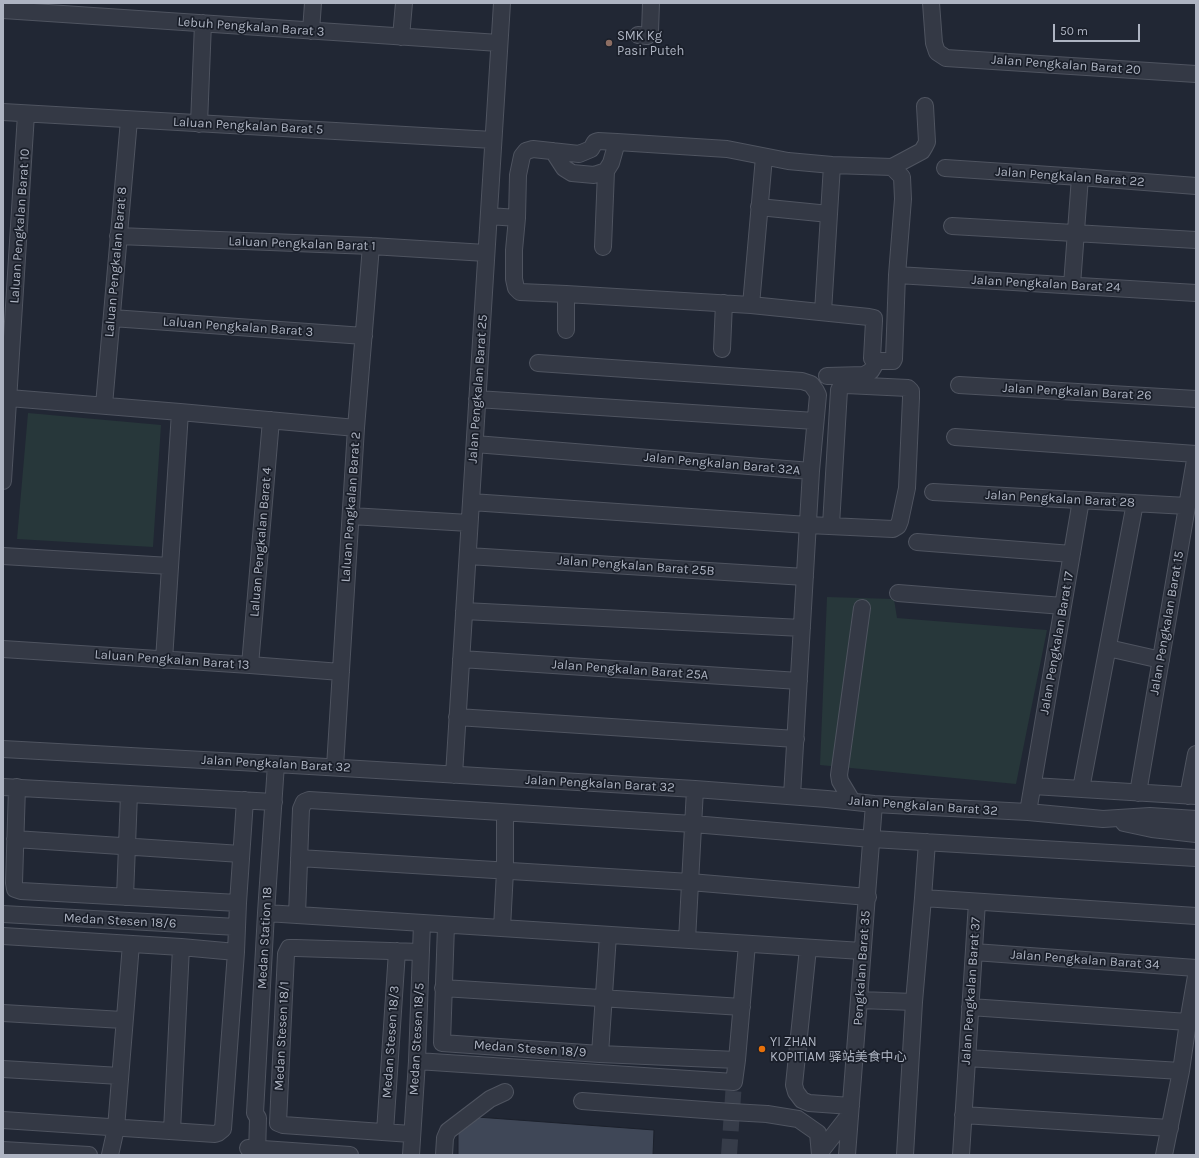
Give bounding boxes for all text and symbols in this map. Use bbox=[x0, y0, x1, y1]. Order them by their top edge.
street label: Lebuh Pengkalan Barat 3 bbox=[177, 14, 325, 40]
scale bar bbox=[1055, 16, 1142, 42]
text: 50 m bbox=[1060, 24, 1088, 38]
place label: SMK Kg Pasir Puteh bbox=[617, 28, 684, 59]
marker: SMK Kg Pasir Puteh bbox=[604, 38, 614, 48]
street label: Jalan Pengkalan Barat 20 bbox=[991, 52, 1141, 78]
street label: Laluan Pengkalan Barat 5 bbox=[172, 114, 324, 138]
street label: Laluan Pengkalan Barat 10 bbox=[7, 148, 33, 304]
street label: Jalan Pengkalan Barat 22 bbox=[995, 164, 1145, 190]
street label: Laluan Pengkalan Barat 8 bbox=[102, 186, 130, 338]
street label: Laluan Pengkalan Barat 1 bbox=[228, 234, 376, 254]
street label: Jalan Pengkalan Barat 24 bbox=[971, 272, 1121, 296]
street label: Laluan Pengkalan Barat 3 bbox=[162, 314, 314, 340]
street label: Jalan Pengkalan Barat 25 bbox=[465, 314, 491, 464]
street label: Jalan Pengkalan Barat 26 bbox=[1002, 380, 1152, 404]
street label: Laluan Pengkalan Barat 2 bbox=[338, 431, 364, 583]
street label: Jalan Pengkalan Barat 32A bbox=[643, 449, 801, 479]
street label: Laluan Pengkalan Barat 4 bbox=[247, 466, 275, 618]
street label: Jalan Pengkalan Barat 28 bbox=[985, 487, 1135, 511]
street label: Jalan Pengkalan Barat 15 bbox=[1147, 550, 1187, 696]
street label: Jalan Pengkalan Barat 25B bbox=[557, 553, 715, 579]
street label: Jalan Pengkalan Barat 17 bbox=[1037, 570, 1077, 716]
street label: Laluan Pengkalan Barat 13 bbox=[94, 647, 250, 673]
street label: Jalan Pengkalan Barat 25A bbox=[551, 657, 709, 683]
street label: Jalan Pengkalan Barat 32 bbox=[201, 752, 351, 776]
street label: Jalan Pengkalan Barat 32 bbox=[525, 772, 675, 796]
street label: Jalan Pengkalan Barat 32 bbox=[848, 793, 998, 819]
street label: Medan Station 18 bbox=[255, 886, 275, 990]
street label: Medan Stesen 18/6 bbox=[63, 910, 177, 932]
street label: Pengkalan Barat 35 bbox=[850, 910, 874, 1026]
street label: Jalan Pengkalan Barat 37 bbox=[958, 917, 984, 1065]
street label: Jalan Pengkalan Barat 34 bbox=[1010, 947, 1160, 973]
street label: Medan Stesen 18/1 bbox=[271, 981, 293, 1091]
street label: Medan Stesen 18/5 bbox=[406, 982, 428, 1096]
street label: Medan Stesen 18/3 bbox=[379, 985, 403, 1099]
place label: YI ZHAN KOPITIAM 驿站美食中心 bbox=[770, 1034, 907, 1065]
street label: Medan Stesen 18/9 bbox=[473, 1037, 587, 1061]
marker: YI ZHAN KOPITIAM 驿站美食中心 bbox=[757, 1044, 767, 1054]

